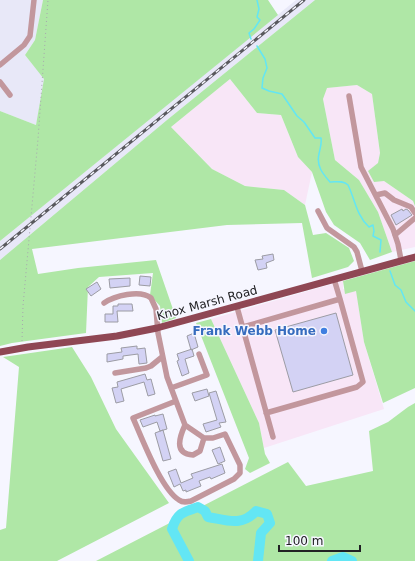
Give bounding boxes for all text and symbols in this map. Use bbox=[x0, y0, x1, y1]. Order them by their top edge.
street label: Knox Marsh Road bbox=[155, 283, 259, 323]
place label: Frank Webb Home bbox=[193, 324, 316, 338]
marker: Frank Webb Home bbox=[319, 326, 329, 336]
scale bar bbox=[279, 527, 360, 553]
text: 100 m bbox=[285, 534, 323, 548]

